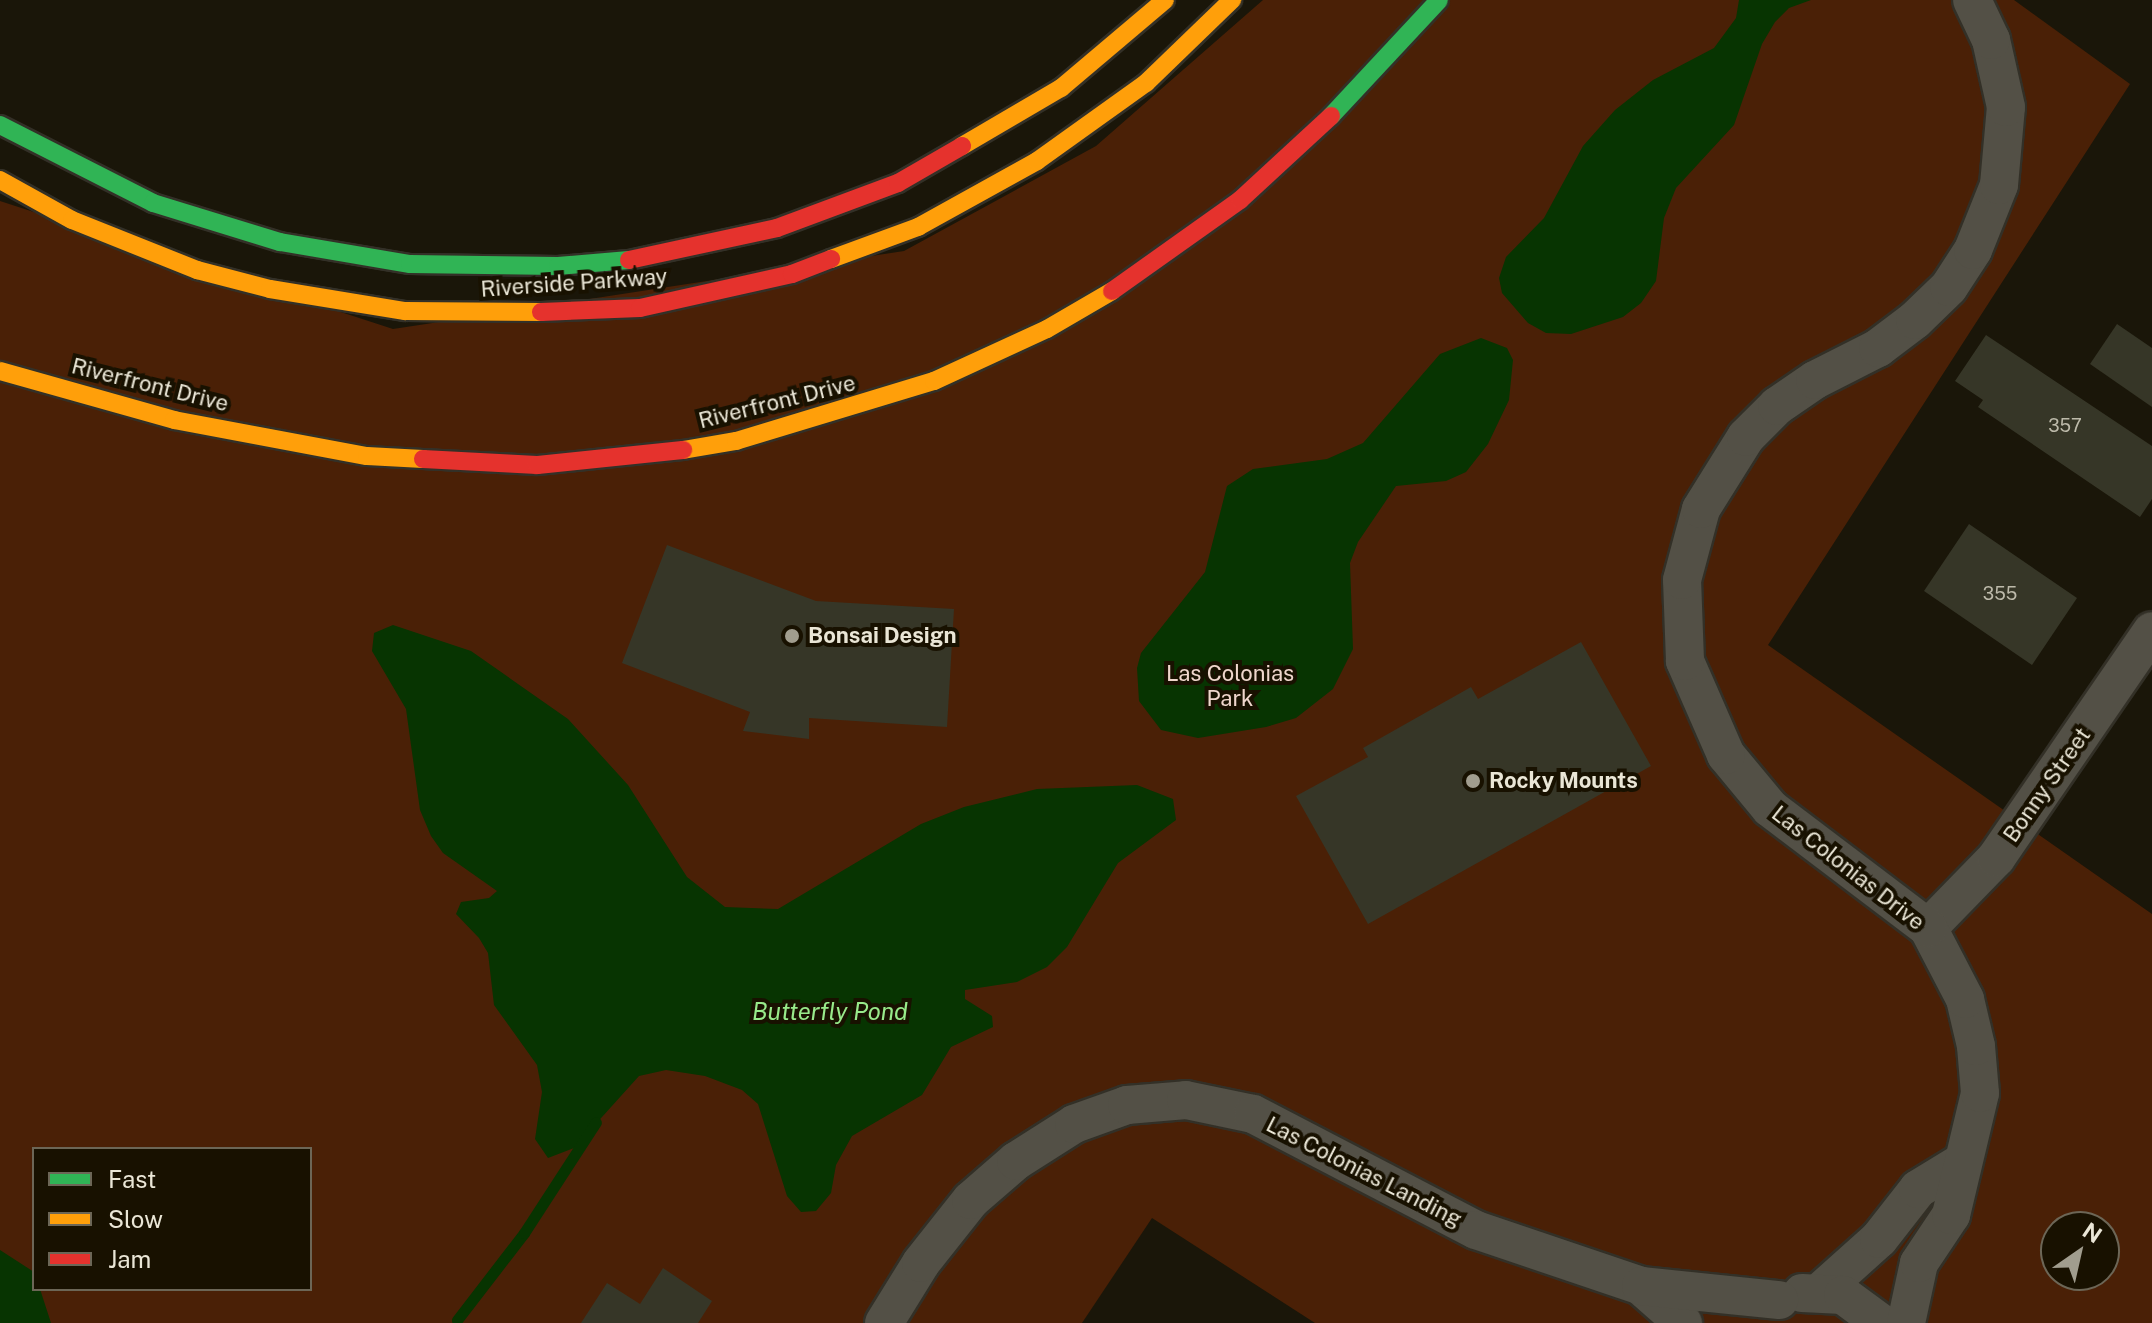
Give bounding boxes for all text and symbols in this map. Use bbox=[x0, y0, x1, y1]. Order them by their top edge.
street label: Riverside Parkway bbox=[480, 263, 668, 303]
street label: Riverfront Drive bbox=[69, 353, 231, 417]
street label: Riverfront Drive bbox=[696, 370, 858, 434]
house number: 357 bbox=[2048, 415, 2082, 437]
house number: 355 bbox=[1983, 583, 2017, 605]
place label: Bonsai Design bbox=[808, 623, 957, 649]
marker: Bonsai Design bbox=[783, 627, 801, 645]
park label: Las Colonias Park bbox=[1166, 660, 1294, 712]
street label: Bonny Street bbox=[1998, 723, 2096, 847]
place label: Rocky Mounts bbox=[1489, 768, 1638, 794]
marker: Rocky Mounts bbox=[1464, 772, 1482, 790]
street label: Las Colonias Drive bbox=[1766, 800, 1930, 936]
water label: Butterfly Pond bbox=[752, 998, 908, 1026]
street label: Las Colonias Landing bbox=[1262, 1111, 1466, 1233]
legend bbox=[32, 1147, 312, 1291]
text: Fast bbox=[108, 1165, 156, 1193]
text: Slow bbox=[108, 1205, 163, 1233]
north arrow bbox=[2040, 1211, 2120, 1291]
text: N bbox=[2078, 1217, 2107, 1248]
text: Jam bbox=[108, 1245, 151, 1273]

